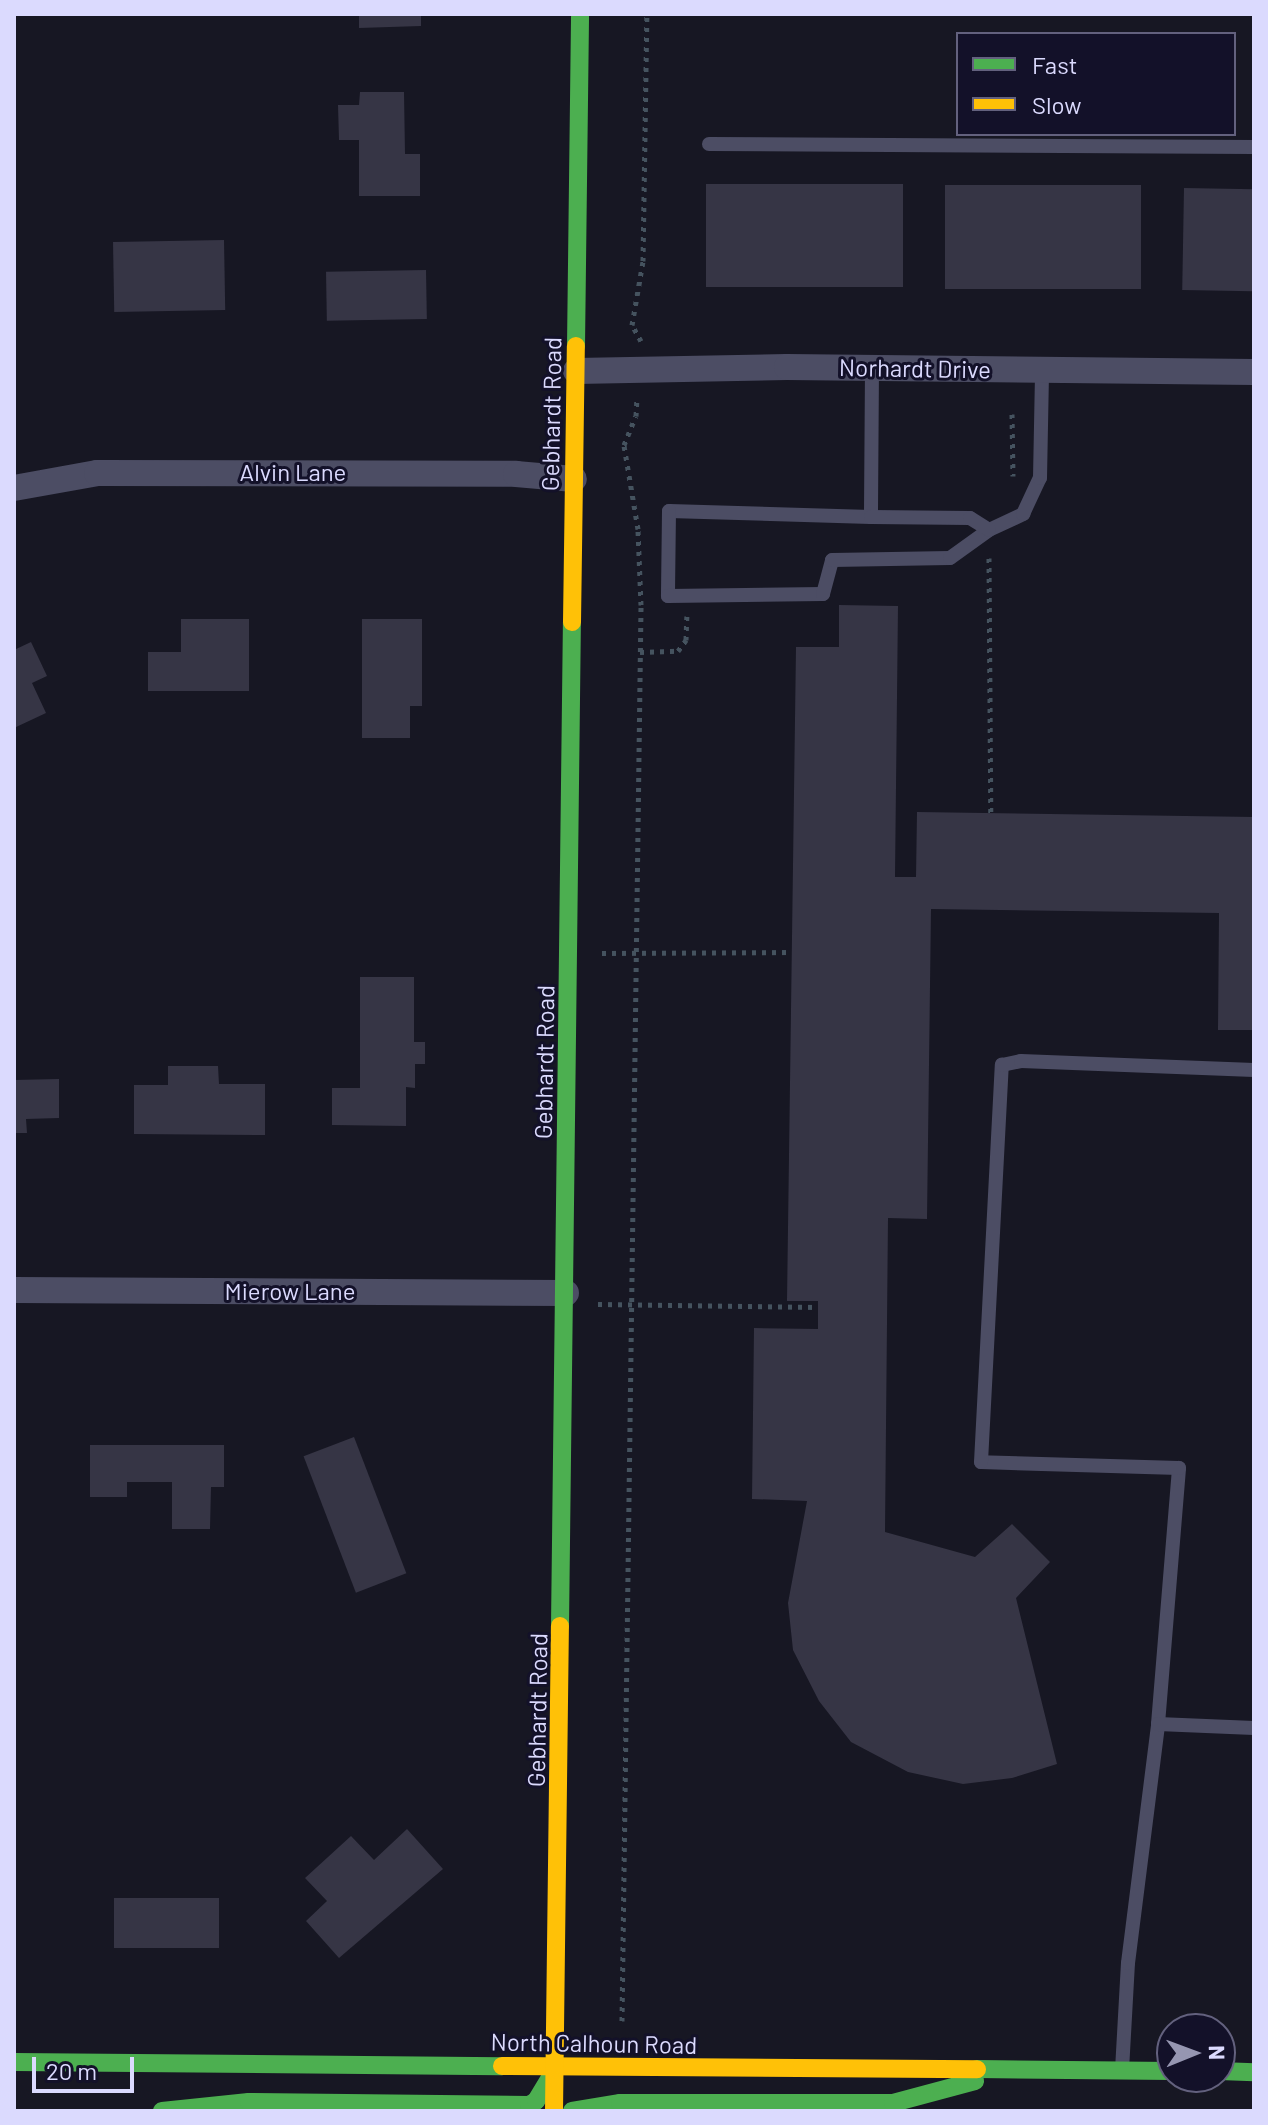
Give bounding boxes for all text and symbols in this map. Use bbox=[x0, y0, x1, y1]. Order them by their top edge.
legend bbox=[956, 32, 1236, 136]
text: Fast bbox=[1032, 50, 1077, 79]
text: Slow bbox=[1032, 90, 1081, 119]
street label: Gebhardt Road bbox=[535, 337, 567, 491]
street label: Norhardt Drive bbox=[839, 352, 991, 384]
street label: Alvin Lane bbox=[240, 458, 346, 486]
street label: Gebhardt Road bbox=[528, 985, 560, 1139]
street label: Mierow Lane bbox=[225, 1277, 355, 1305]
street label: Gebhardt Road bbox=[521, 1633, 553, 1787]
north arrow bbox=[1156, 2013, 1236, 2093]
street label: North Calhoun Road bbox=[490, 2027, 698, 2059]
scale bar bbox=[36, 2041, 138, 2091]
text: N bbox=[1205, 2045, 1231, 2060]
text: 20 m bbox=[46, 2056, 97, 2085]

